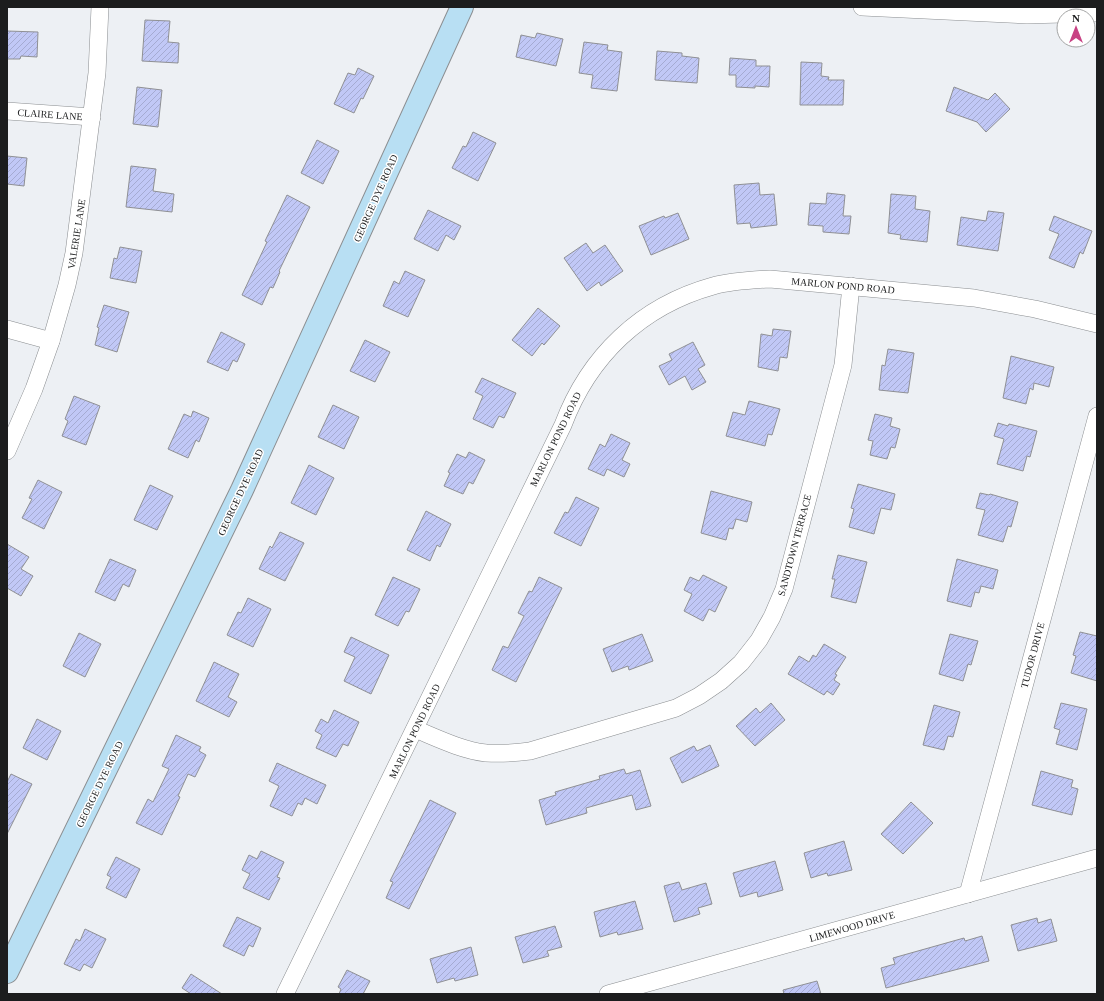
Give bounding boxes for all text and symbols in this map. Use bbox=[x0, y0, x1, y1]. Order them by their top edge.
north arrow bbox=[1056, 8, 1096, 48]
text: N bbox=[1072, 12, 1080, 24]
street label: CLAIRE LANE bbox=[17, 107, 83, 122]
street label: GEORGE DYE ROAD bbox=[351, 153, 400, 244]
street label: VALERIE LANE bbox=[66, 198, 87, 270]
street label: MARLON POND ROAD bbox=[791, 275, 895, 296]
street label: MARLON POND ROAD bbox=[528, 390, 583, 488]
street label: GEORGE DYE ROAD bbox=[216, 447, 265, 537]
street label: SANDTOWN TERRACE bbox=[776, 493, 813, 597]
street label: TUDOR DRIVE bbox=[1018, 621, 1047, 689]
street label: MARLON POND ROAD bbox=[387, 682, 442, 780]
street label: GEORGE DYE ROAD bbox=[74, 739, 125, 829]
street label: LIMEWOOD DRIVE bbox=[808, 909, 896, 944]

